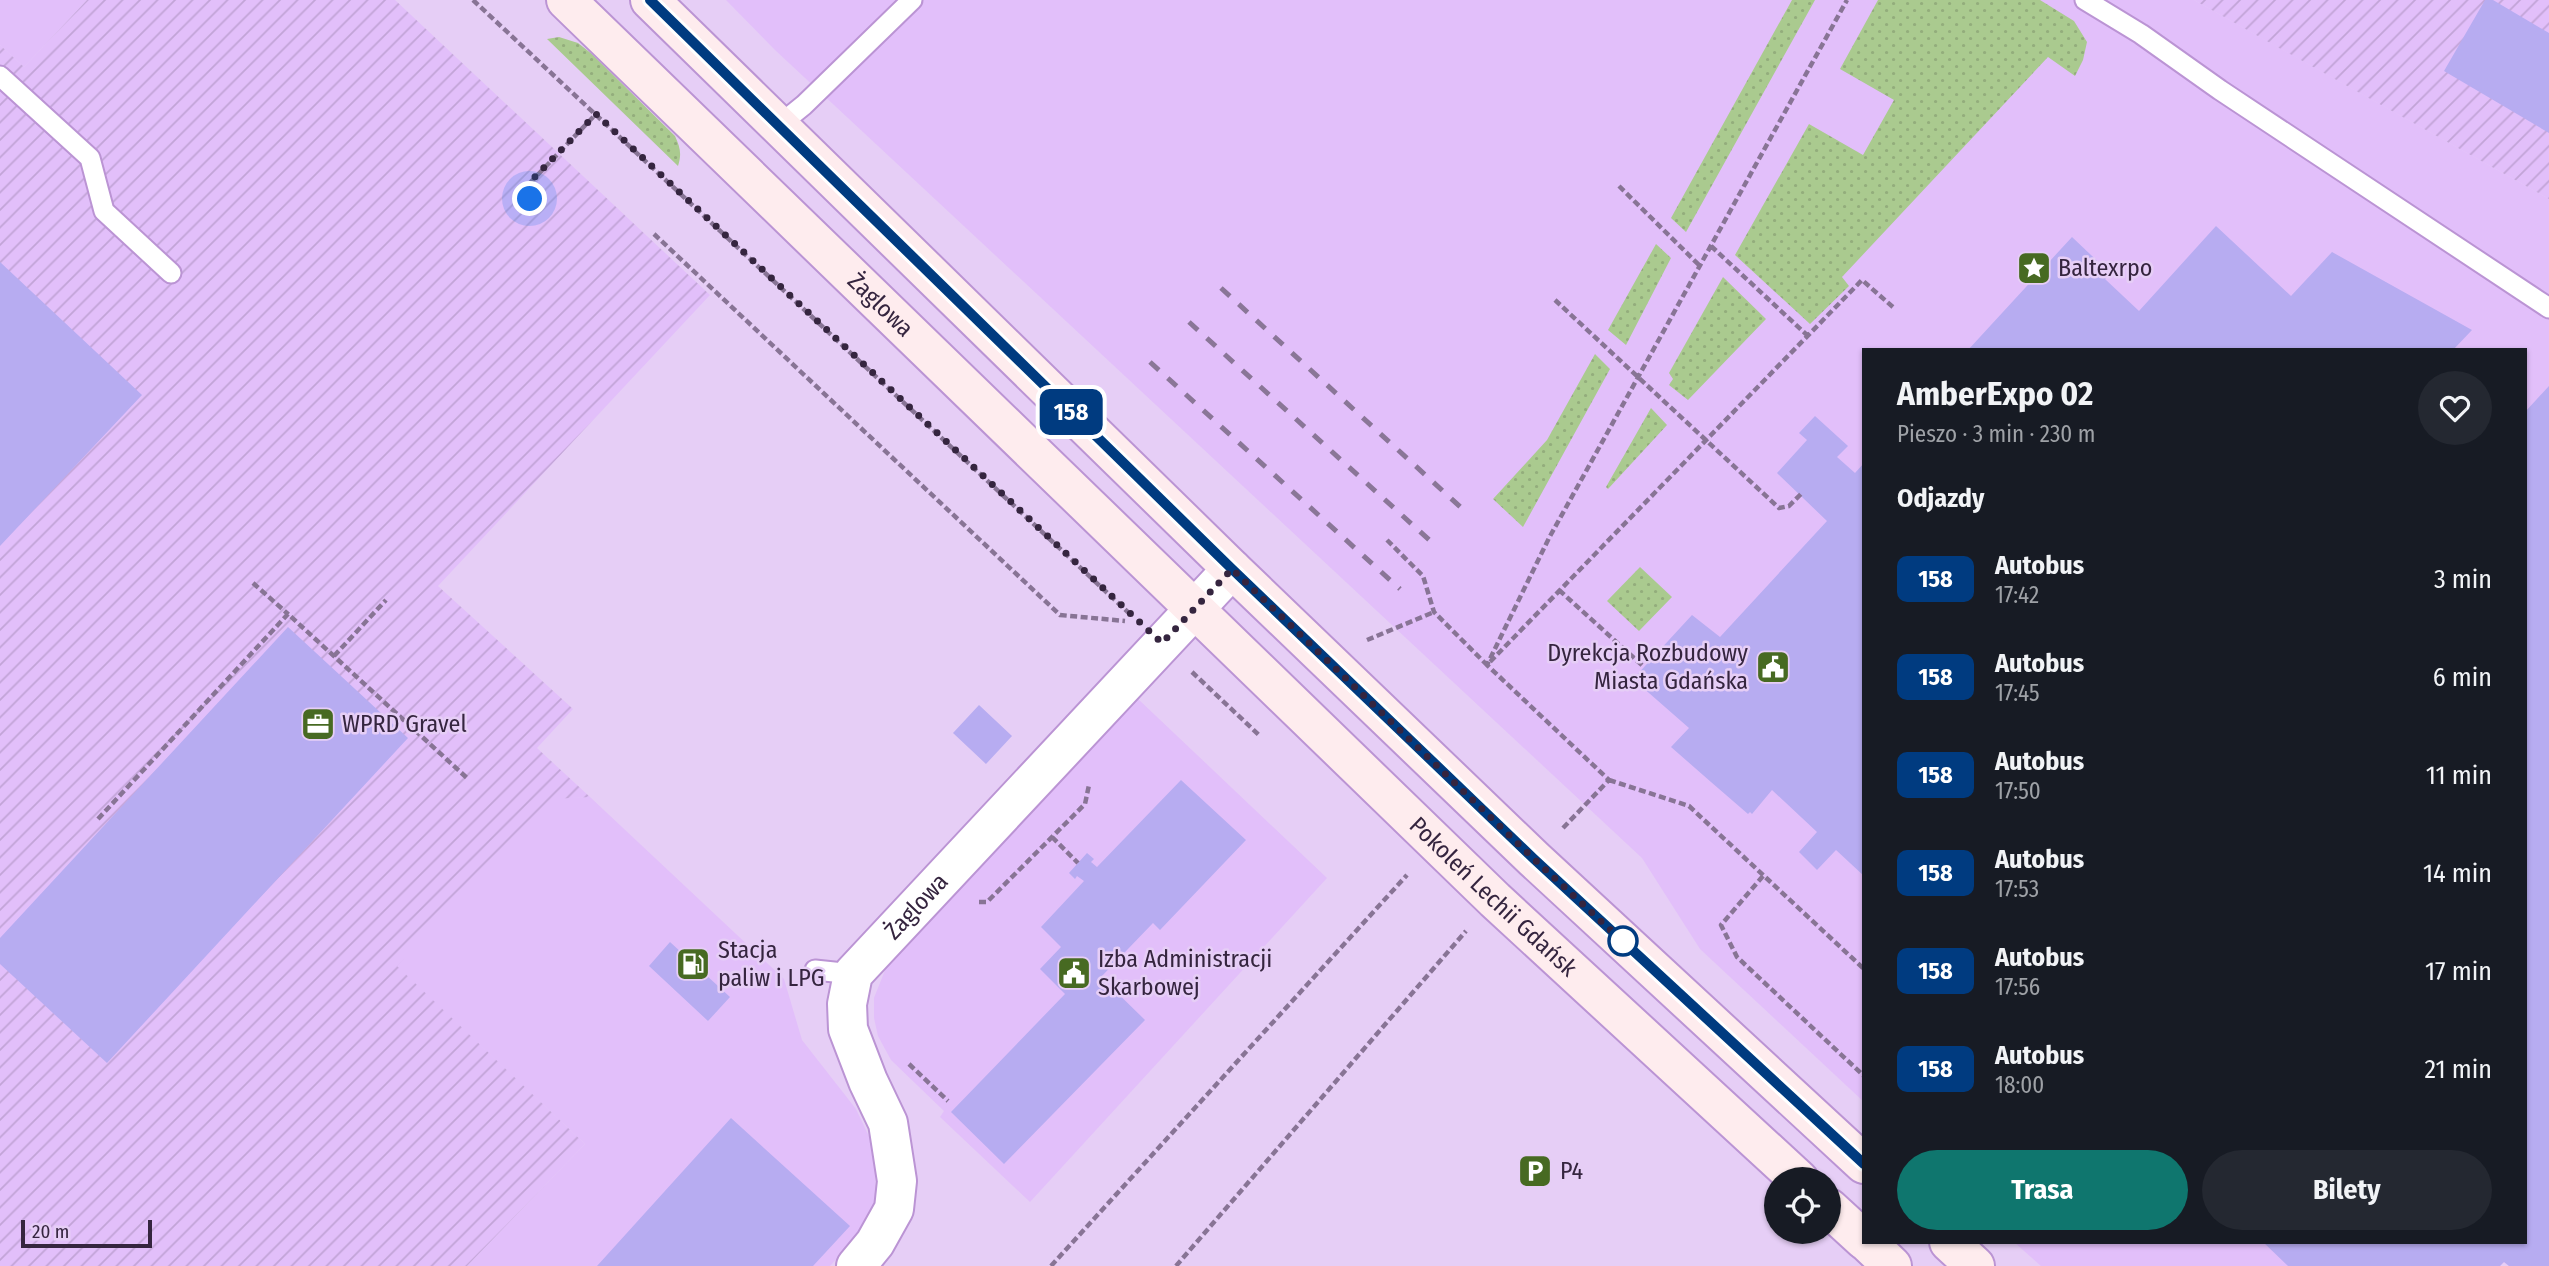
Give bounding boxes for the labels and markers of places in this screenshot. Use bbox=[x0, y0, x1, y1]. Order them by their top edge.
place icon: Baltexrpo bbox=[2015, 249, 2053, 287]
place label: Baltexrpo bbox=[2058, 254, 2152, 282]
place label: Dyrekcja Rozbudowy Miasta Gdańska bbox=[1547, 639, 1748, 695]
public building icon: Dyrekcja Rozbudowy Miasta Gdańska bbox=[1754, 648, 1792, 686]
office icon: WPRD Gravel bbox=[299, 705, 337, 743]
place label: WPRD Gravel bbox=[342, 710, 467, 738]
unlabelled marker bbox=[1608, 926, 1638, 956]
place label: Stacja paliw i LPG bbox=[718, 936, 824, 992]
fuel station icon: Stacja paliw i LPG bbox=[674, 945, 712, 983]
place label: Izba Administracji Skarbowej bbox=[1098, 945, 1272, 1001]
public building icon: Izba Administracji Skarbowej bbox=[1055, 954, 1093, 992]
parking icon: P4 bbox=[1516, 1152, 1554, 1190]
place label: P4 bbox=[1560, 1157, 1583, 1185]

